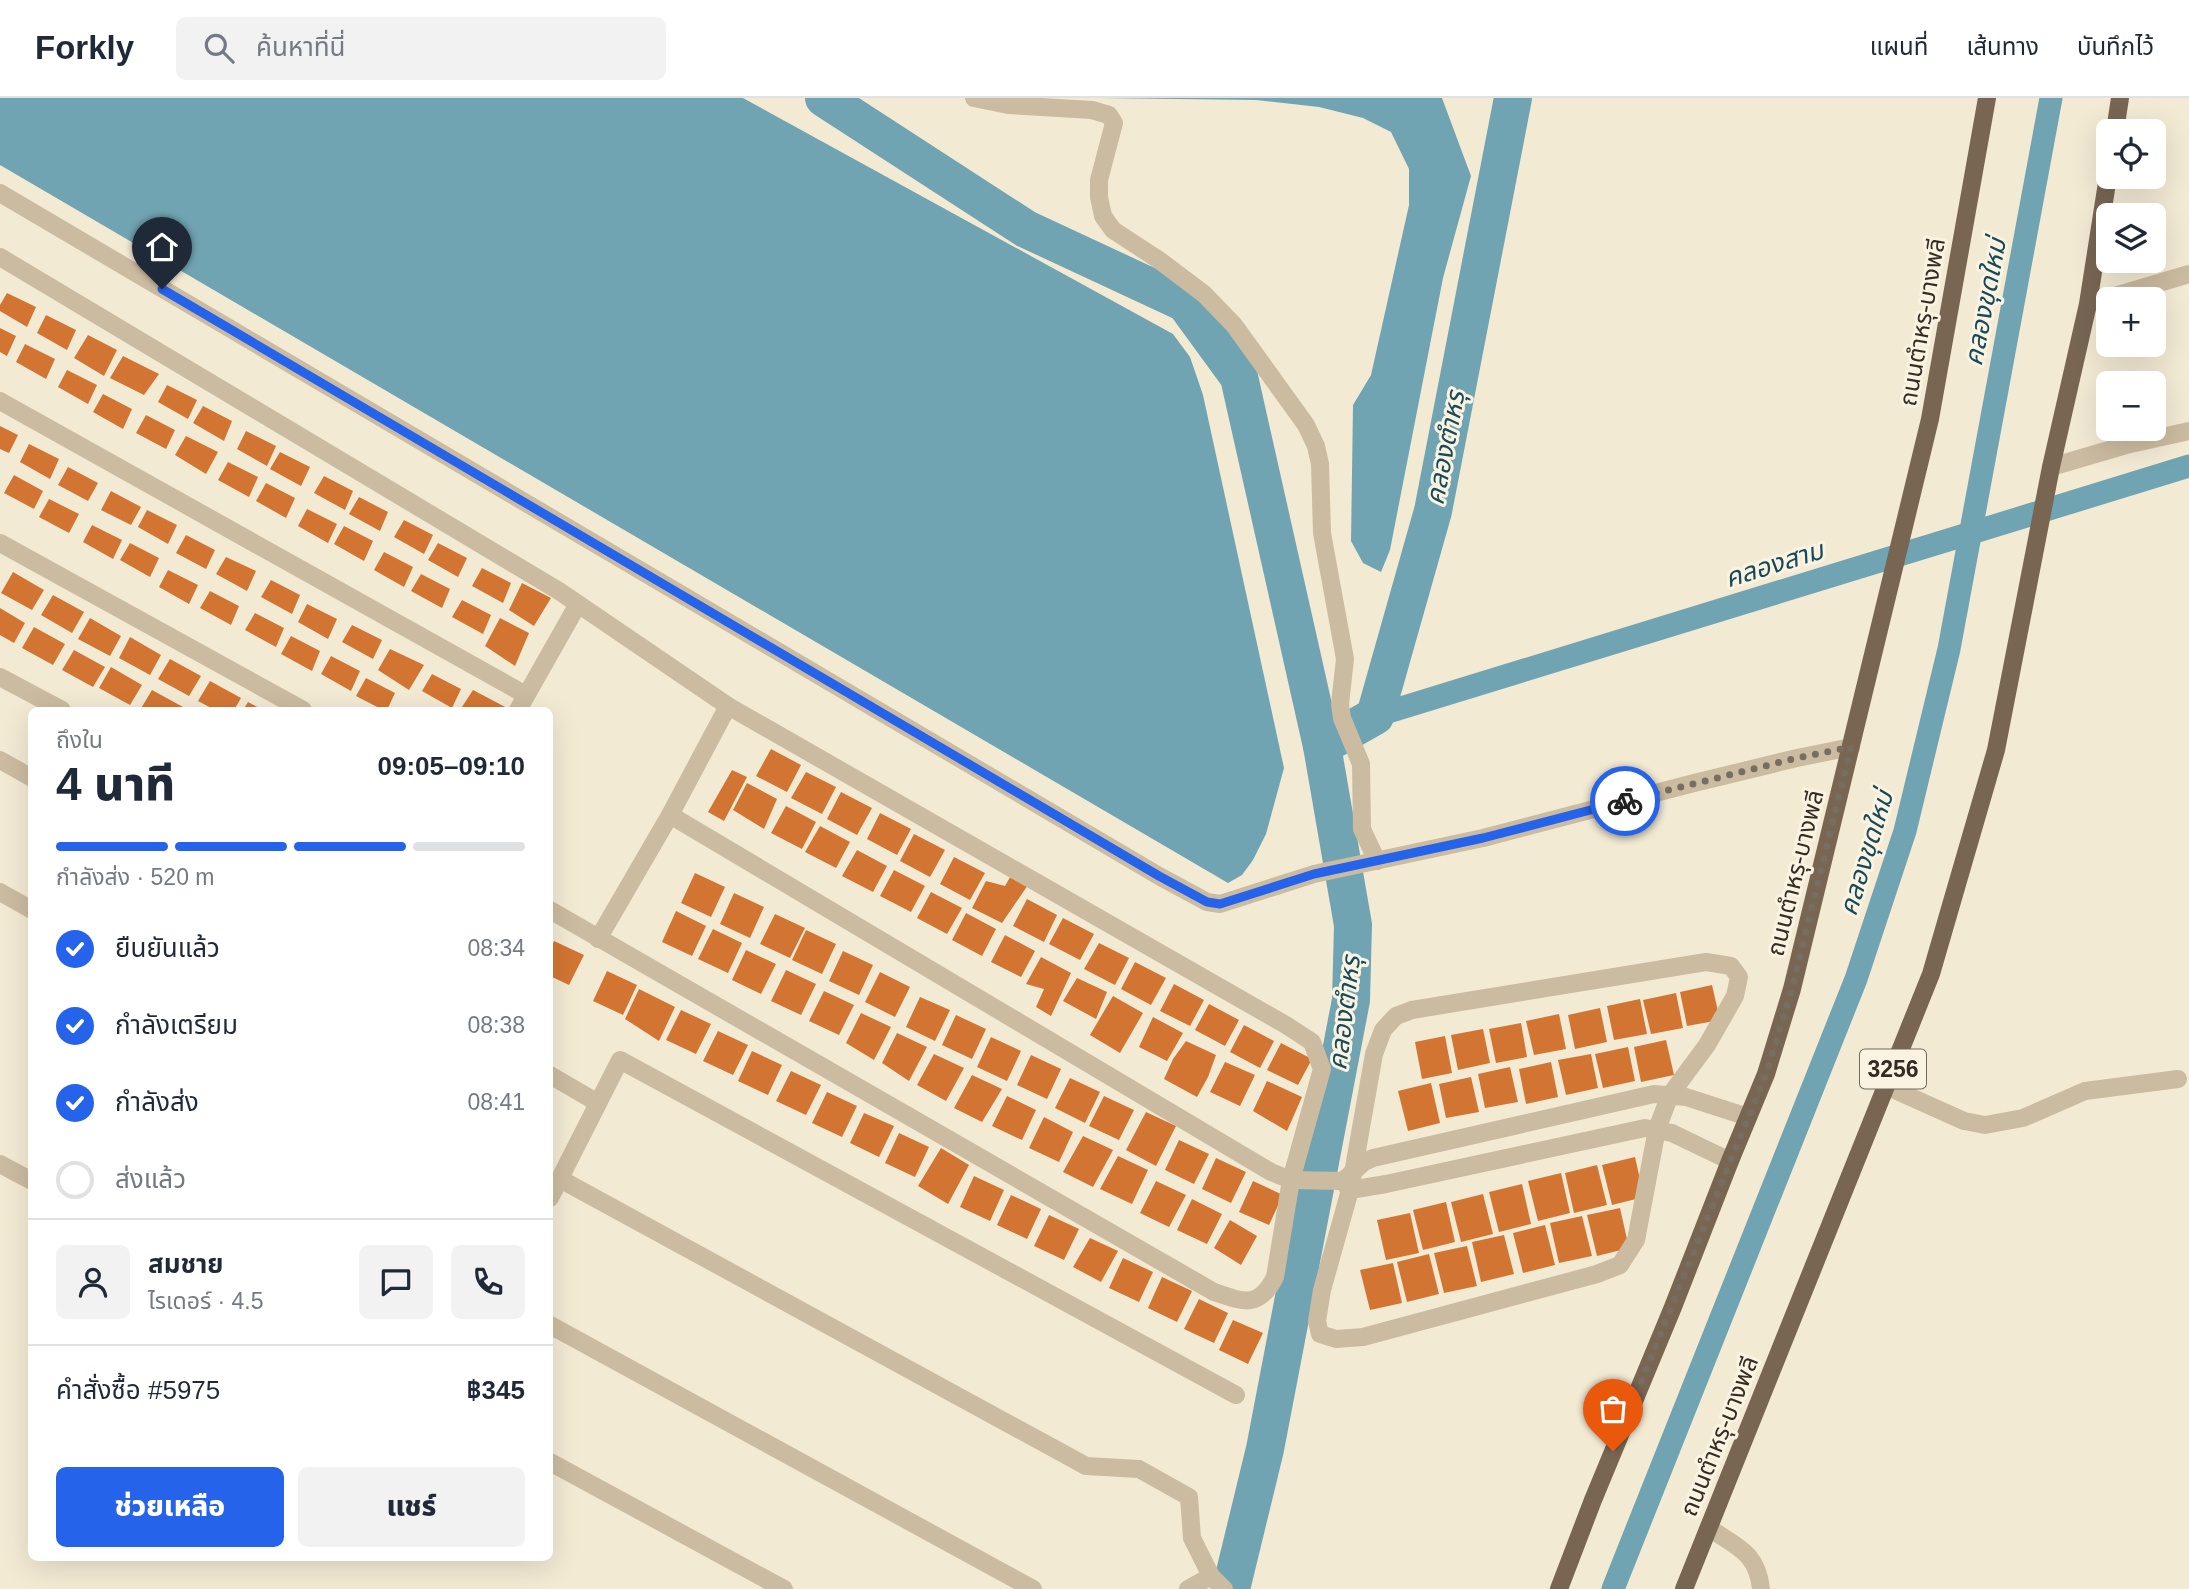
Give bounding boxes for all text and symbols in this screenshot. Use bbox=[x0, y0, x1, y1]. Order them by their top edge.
search box bbox=[176, 17, 666, 80]
text: Forkly bbox=[35, 29, 134, 66]
icon: search bbox=[200, 29, 238, 67]
text: ค้นหาที่นี่ bbox=[256, 32, 346, 62]
text: แผนที่ bbox=[1870, 33, 1928, 60]
text: เส้นทาง bbox=[1966, 33, 2039, 60]
text: บันทึกไว้ bbox=[2077, 33, 2154, 60]
map controls bbox=[2096, 119, 2166, 441]
button: locate bbox=[2096, 119, 2166, 189]
button: layers bbox=[2096, 203, 2166, 273]
pin bbox=[132, 217, 192, 289]
icon: home bbox=[143, 228, 181, 266]
water label: คลองขุดใหม่ bbox=[1958, 232, 2014, 368]
street label: ถนนตำหรุ-บางพลี bbox=[1894, 236, 1952, 408]
button: + bbox=[2096, 287, 2166, 357]
button: − bbox=[2096, 371, 2166, 441]
water label: คลองตำหรุ bbox=[1419, 387, 1472, 507]
water label: คลองสาม bbox=[1721, 534, 1829, 593]
text: ถึงใน bbox=[56, 727, 103, 753]
text: 09:05–09:10 bbox=[378, 751, 525, 781]
text: 4 นาที bbox=[56, 758, 175, 810]
courier bbox=[1590, 766, 1660, 836]
icon: bike bbox=[1606, 782, 1644, 820]
water label: คลองขุดใหม่ bbox=[1833, 783, 1901, 919]
street label: ถนนตำหรุ-บางพลี bbox=[1761, 787, 1831, 959]
text: กำลังส่ง · 520 m bbox=[56, 864, 215, 890]
icon: check bbox=[56, 930, 94, 968]
text: ยืนยันแล้ว bbox=[115, 933, 220, 963]
text: 08:34 bbox=[467, 935, 525, 961]
water label: คลองตำหรุ bbox=[1322, 952, 1367, 1072]
icon: check bbox=[56, 1007, 94, 1045]
text: กำลังเตรียม bbox=[115, 1010, 238, 1040]
text: 08:38 bbox=[467, 1012, 525, 1038]
road number: 3256 bbox=[1860, 1050, 1926, 1088]
icon: check bbox=[56, 1084, 94, 1122]
text: กำลังส่ง bbox=[115, 1087, 199, 1117]
text: 08:41 bbox=[467, 1089, 525, 1115]
text: ส่งแล้ว bbox=[115, 1164, 186, 1194]
button: person bbox=[56, 1245, 130, 1319]
button: chat bbox=[359, 1245, 433, 1319]
button: phone bbox=[451, 1245, 525, 1319]
text: สมชาย bbox=[148, 1249, 224, 1279]
text: ไรเดอร์ · 4.5 bbox=[148, 1288, 264, 1314]
street label: ถนนตำหรุ-บางพลี bbox=[1675, 1352, 1765, 1521]
text: คำสั่งซื้อ #5975 bbox=[56, 1375, 220, 1405]
text: ฿345 bbox=[467, 1375, 525, 1405]
pin bbox=[1583, 1379, 1643, 1451]
icon: bag bbox=[1594, 1390, 1632, 1428]
button: ช่วยเหลือ bbox=[56, 1467, 284, 1547]
button: แชร์ bbox=[298, 1467, 525, 1547]

